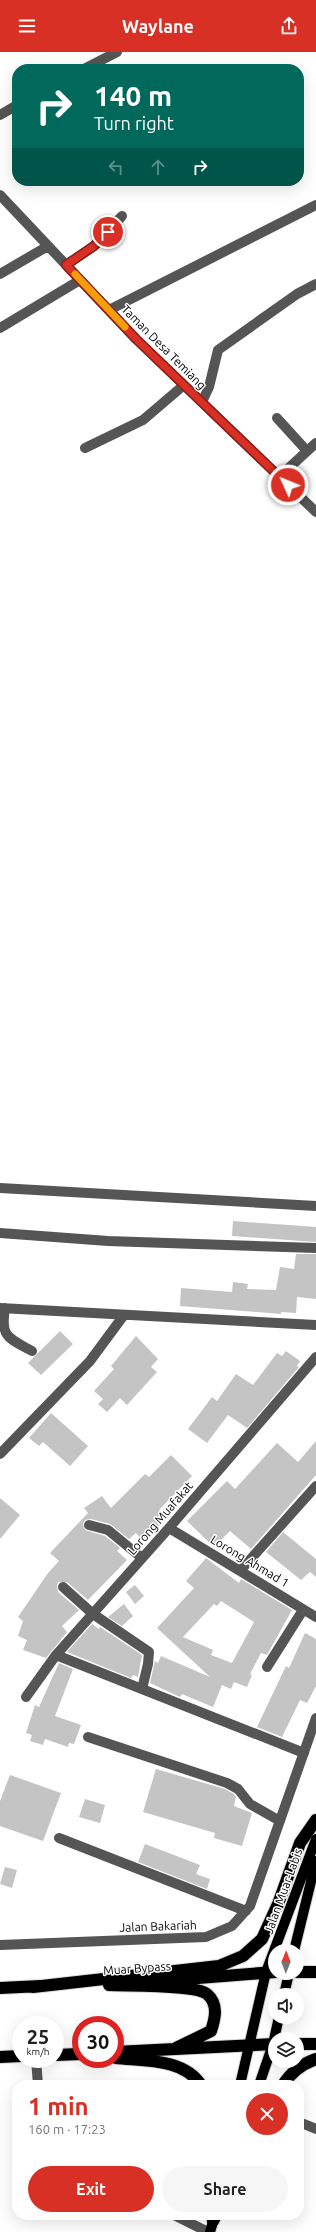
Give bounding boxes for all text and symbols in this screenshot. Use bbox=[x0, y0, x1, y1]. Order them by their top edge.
icon: menu bbox=[16, 15, 38, 37]
icon: share bbox=[278, 15, 300, 37]
text: Waylane bbox=[122, 16, 194, 36]
icon: right bbox=[28, 80, 80, 132]
text: 140 m bbox=[94, 80, 172, 111]
text: Turn right bbox=[94, 113, 174, 133]
icon: left bbox=[105, 156, 127, 178]
icon: ahead bbox=[147, 156, 169, 178]
icon: right bbox=[189, 156, 211, 178]
pin bbox=[91, 215, 125, 249]
icon: arrive bbox=[97, 221, 119, 243]
street label: Taman Desa Temiang bbox=[119, 302, 209, 392]
position arrow bbox=[267, 464, 309, 506]
street label: Lorong Muafakat bbox=[125, 1479, 195, 1557]
street label: Lorong Ahmad 1 bbox=[209, 1533, 291, 1589]
street label: Jalan Muar-Labis bbox=[262, 1847, 304, 1935]
street label: Jalan Bakariah bbox=[119, 1918, 197, 1934]
north arrow bbox=[268, 1944, 304, 1980]
map controls bbox=[268, 1944, 304, 2068]
street label: Muar Bypass bbox=[103, 1959, 171, 1977]
button: sound bbox=[268, 1988, 304, 2024]
speed limit sign: 30 bbox=[72, 2016, 124, 2068]
text: 25 bbox=[27, 2025, 49, 2048]
button: layers bbox=[268, 2032, 304, 2068]
text: km/h bbox=[26, 2046, 50, 2057]
text: 1 min bbox=[28, 2093, 89, 2120]
button: close bbox=[246, 2093, 288, 2135]
text: 160 m · 17:23 bbox=[28, 2122, 106, 2136]
button: Exit bbox=[28, 2166, 154, 2212]
button: Share bbox=[162, 2166, 288, 2212]

